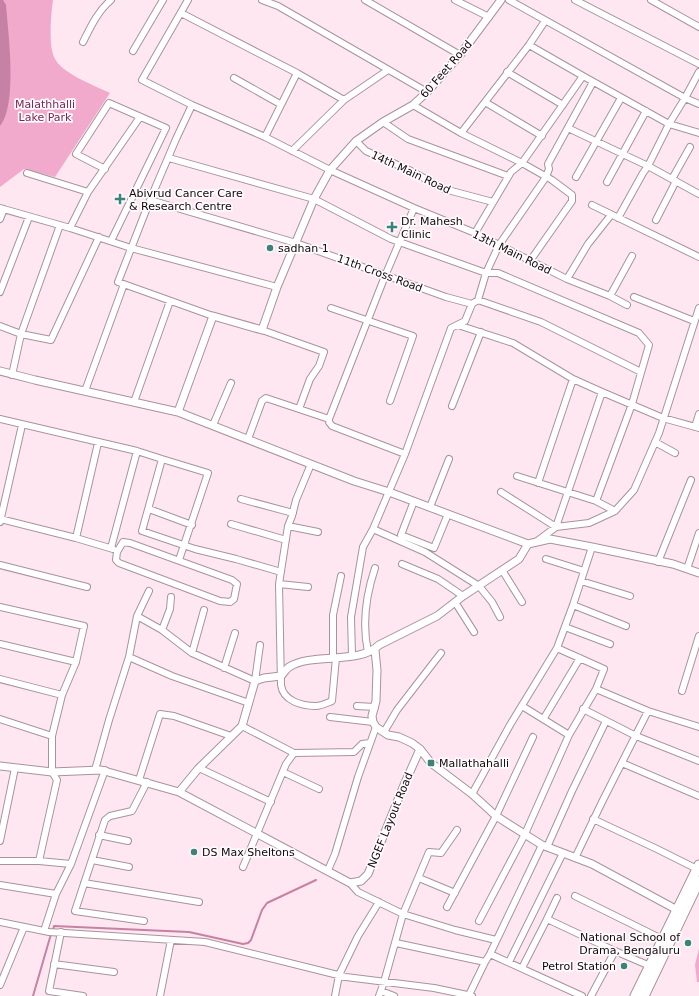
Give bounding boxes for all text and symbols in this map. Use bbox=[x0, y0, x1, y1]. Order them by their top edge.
street label: 60 Feet Road bbox=[418, 38, 475, 101]
park label: Malathhalli Lake Park bbox=[15, 98, 75, 124]
street label: 14th Main Road bbox=[369, 148, 453, 197]
place label: Abivrud Cancer Care & Research Centre bbox=[129, 187, 243, 213]
marker: Abivrud Cancer Care & Research Centre bbox=[114, 193, 126, 205]
place label: Dr. Mahesh Clinic bbox=[401, 215, 463, 241]
marker: Dr. Mahesh Clinic bbox=[386, 221, 398, 233]
street label: 13th Main Road bbox=[470, 228, 553, 277]
place label: sadhan 1 bbox=[278, 242, 329, 255]
marker: sadhan 1 bbox=[265, 243, 275, 253]
street label: 11th Cross Road bbox=[335, 252, 424, 295]
place label: Mallathahalli bbox=[439, 757, 509, 770]
marker: Mallathahalli bbox=[426, 758, 436, 768]
street label: NGEF Layout Road bbox=[365, 770, 416, 870]
place label: DS Max Sheltons bbox=[202, 846, 295, 859]
marker: DS Max Sheltons bbox=[189, 847, 199, 857]
place label: National School of Drama, Bengaluru bbox=[579, 931, 681, 957]
marker: National School of Drama, Bengaluru bbox=[683, 938, 693, 948]
place label: Petrol Station bbox=[542, 960, 616, 973]
marker: Petrol Station bbox=[619, 961, 629, 971]

